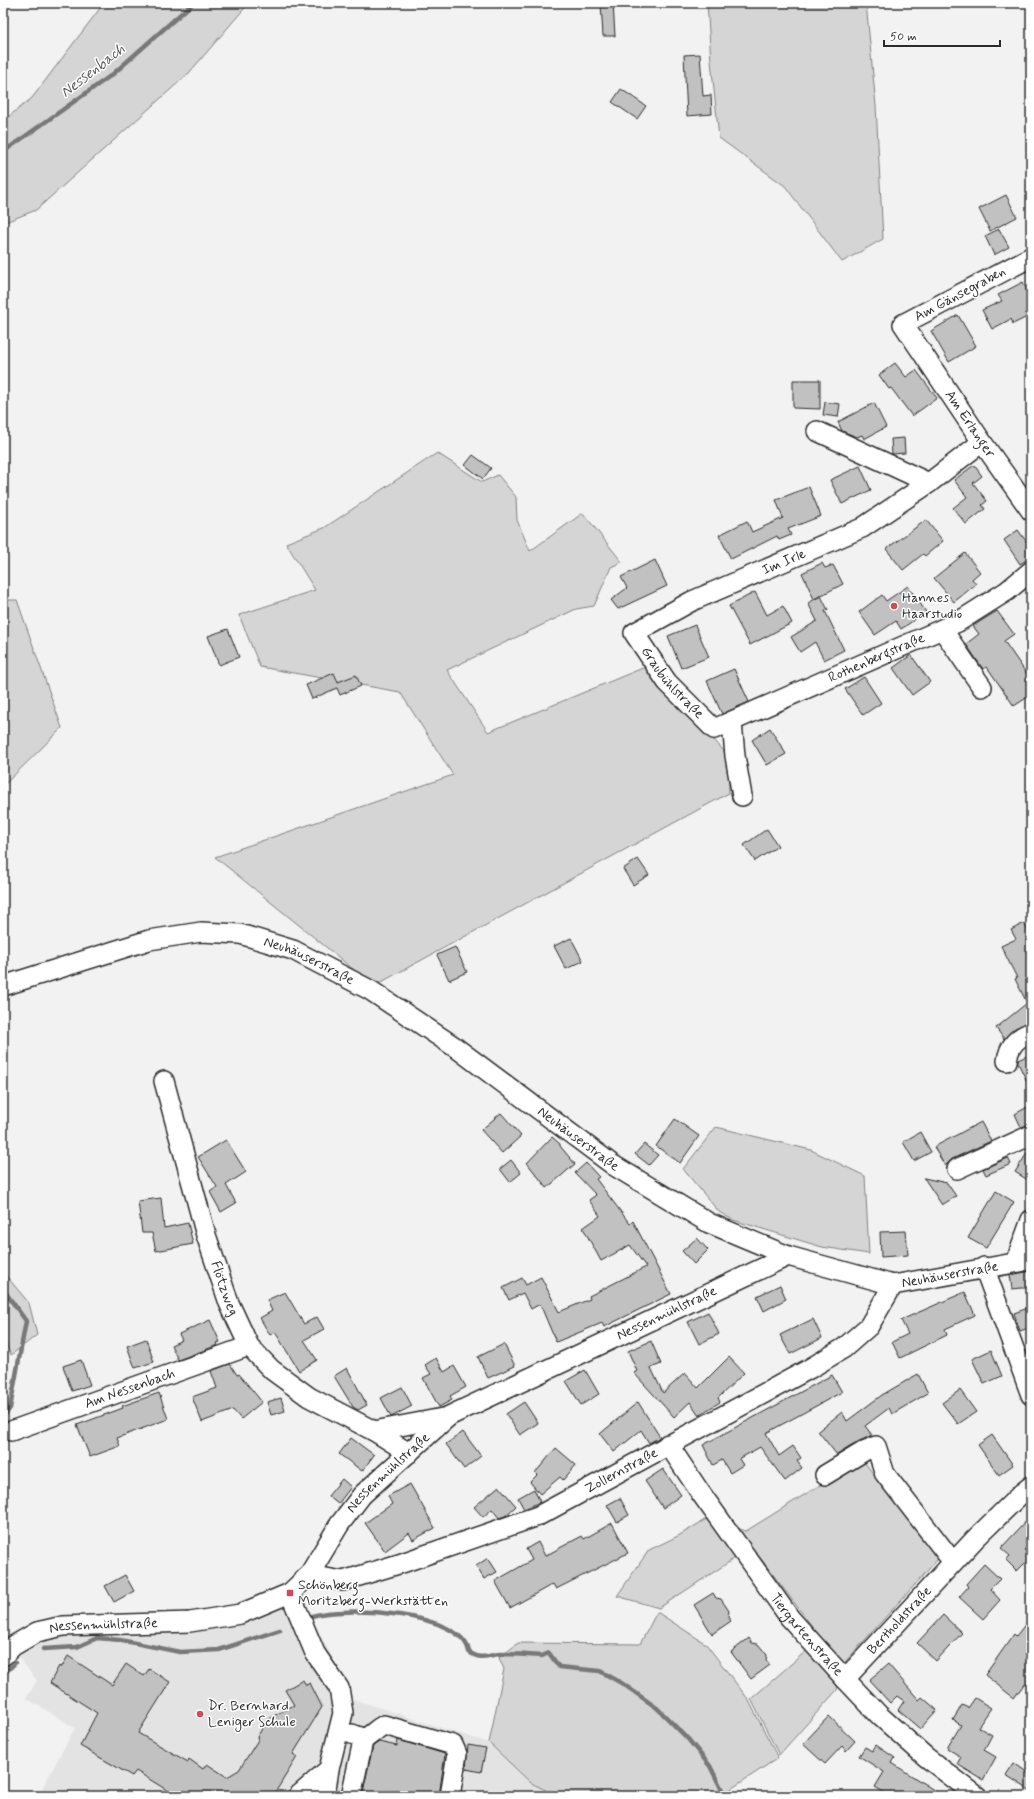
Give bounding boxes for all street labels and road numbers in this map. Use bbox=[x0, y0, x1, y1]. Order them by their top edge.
street label: Am Gänsegraben bbox=[911, 262, 1009, 327]
street label: Am Erlanger bbox=[941, 387, 1000, 462]
street label: Im Irle bbox=[759, 545, 809, 579]
street label: Rothenbergstraße bbox=[826, 629, 928, 687]
street label: Graubühlstraße bbox=[637, 643, 708, 723]
street label: Neuhäuserstraße bbox=[262, 933, 357, 989]
street label: Neuhäuserstraße bbox=[534, 1103, 622, 1176]
street label: Neuhäuserstraße bbox=[900, 1257, 1000, 1292]
street label: Flötzweg bbox=[206, 1259, 243, 1319]
street label: Nessenmühlstraße bbox=[614, 1282, 720, 1345]
street label: Am Nessenbach bbox=[82, 1364, 178, 1413]
street label: Nessenmühlstraße bbox=[343, 1429, 434, 1517]
street label: Zollernstraße bbox=[582, 1444, 661, 1498]
street label: Bertholdstraße bbox=[863, 1582, 936, 1658]
street label: Tiergartenstraße bbox=[766, 1590, 847, 1680]
street label: Nessenmühlstraße bbox=[47, 1614, 158, 1638]

